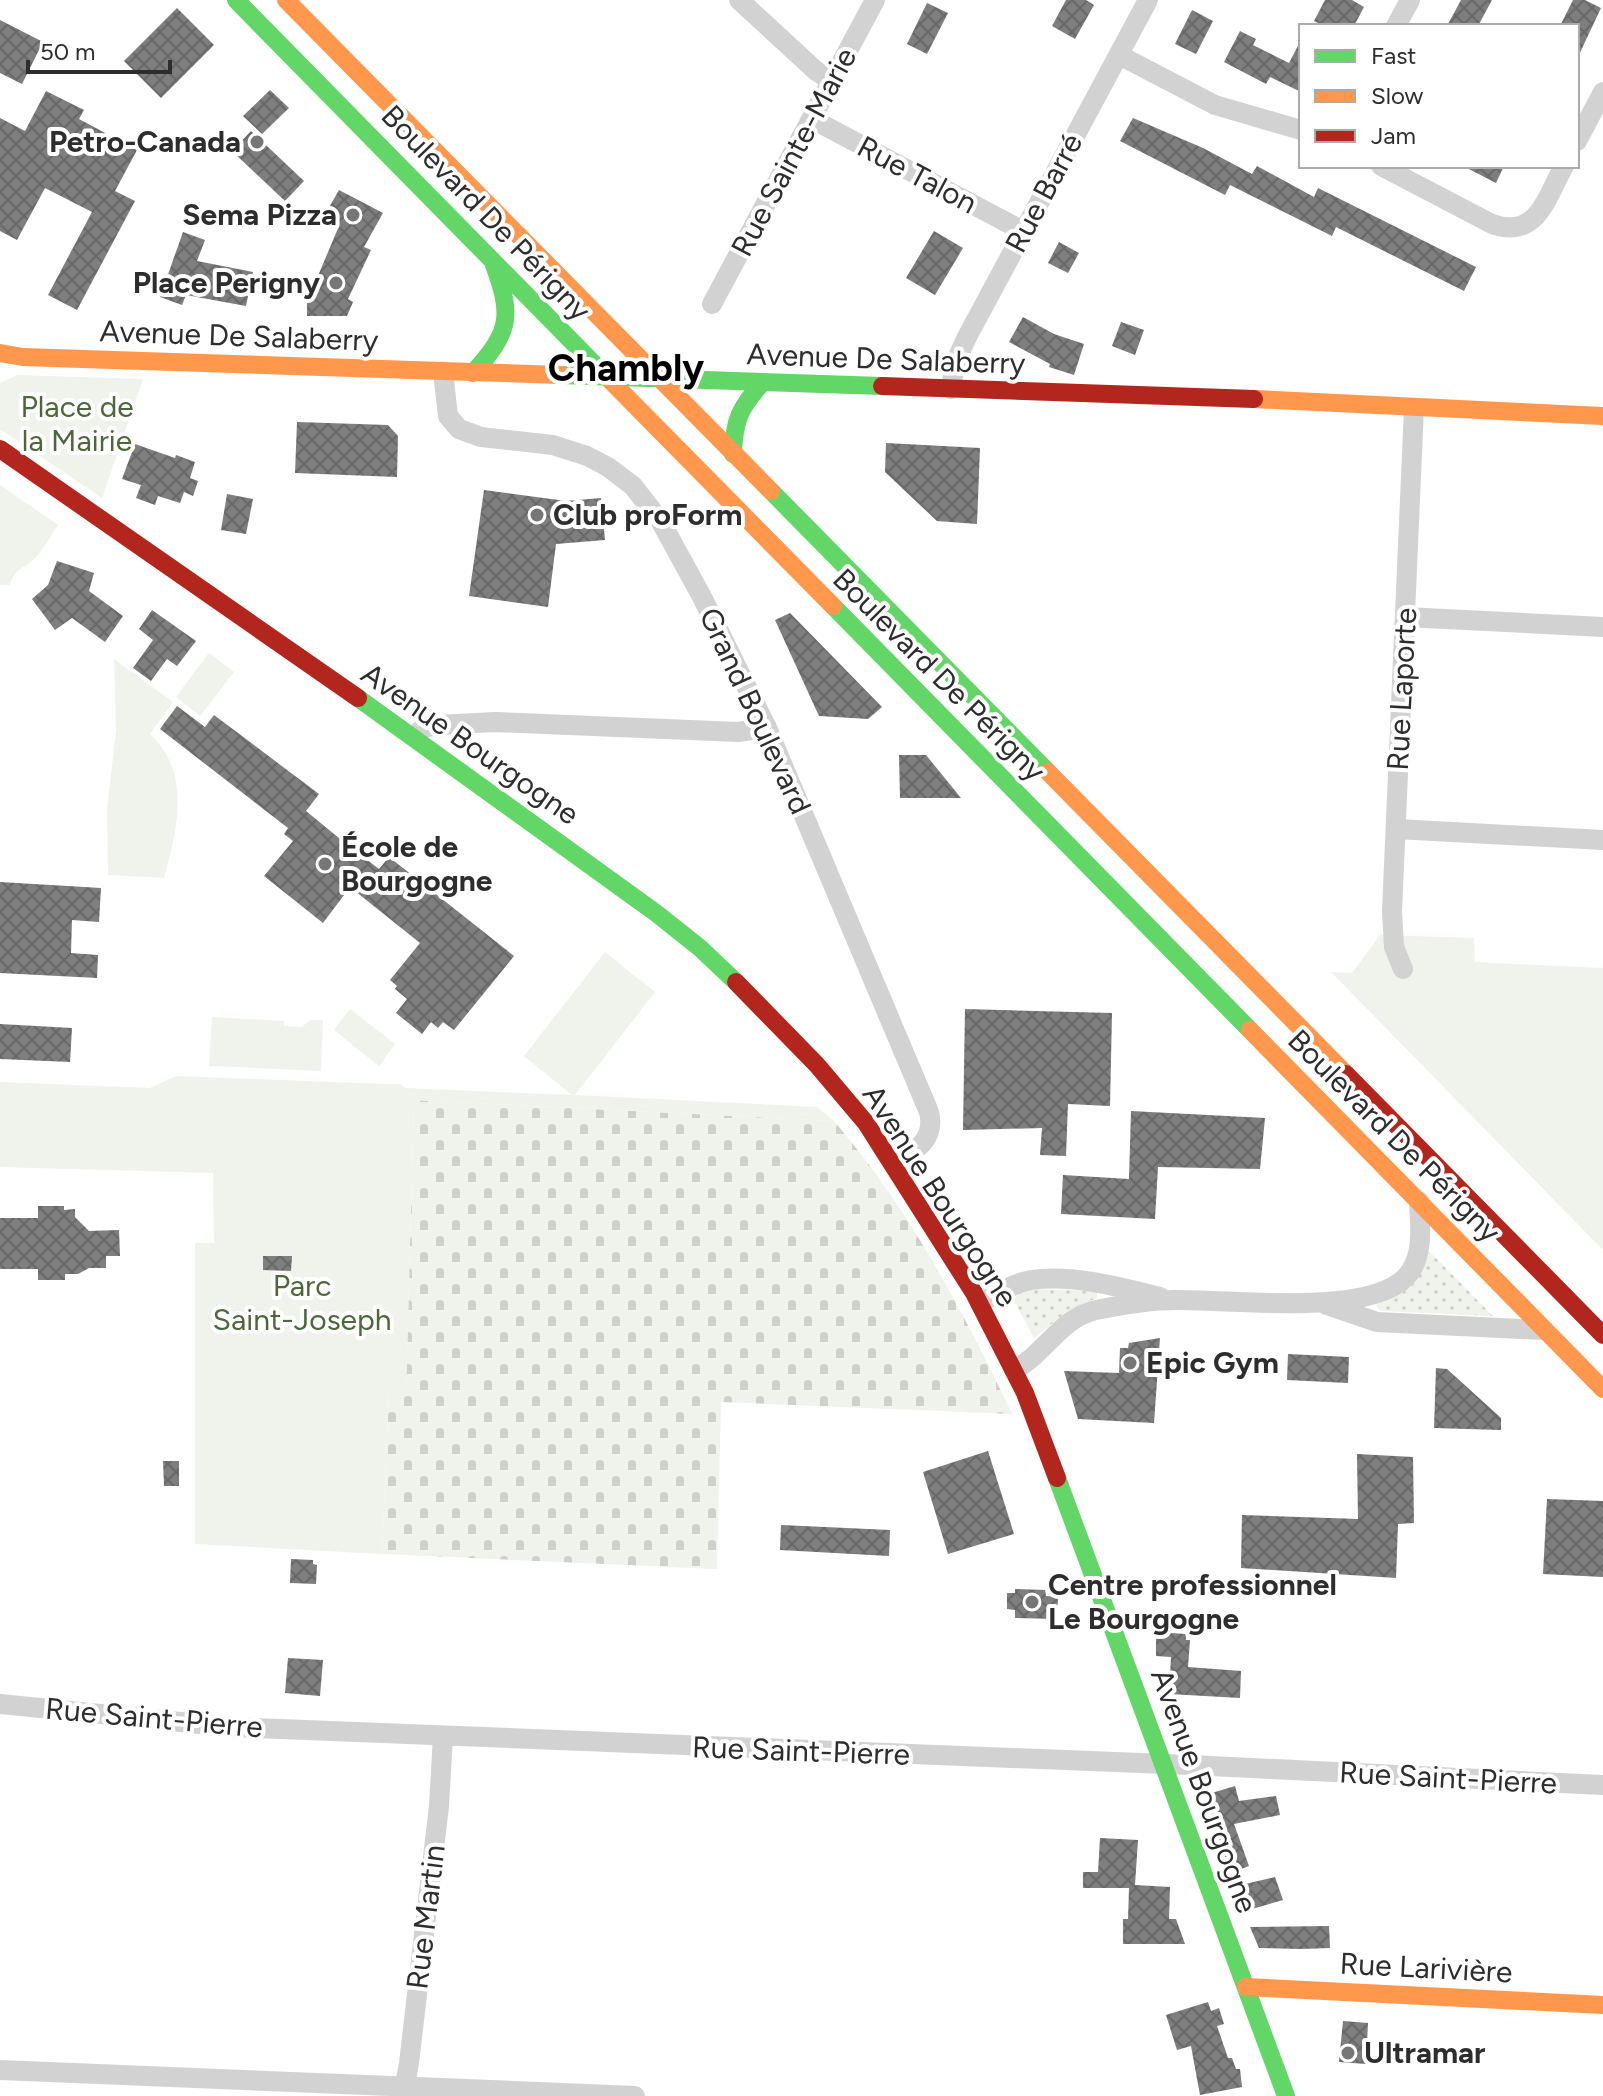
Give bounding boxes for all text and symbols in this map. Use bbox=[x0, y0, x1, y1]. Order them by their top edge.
scale bar bbox=[28, 24, 170, 74]
legend bbox=[1299, 24, 1579, 168]
text: 50 m bbox=[40, 37, 96, 66]
street label: Rue Sainte-Marie bbox=[723, 41, 864, 262]
text: Fast bbox=[1371, 41, 1416, 70]
text: Slow bbox=[1371, 81, 1424, 110]
street label: Boulevard De Périgny bbox=[374, 97, 599, 328]
text: Jam bbox=[1371, 121, 1416, 150]
place label: Petro-Canada bbox=[49, 123, 241, 160]
street label: Rue Barré bbox=[997, 127, 1090, 259]
street label: Rue Talon bbox=[851, 128, 983, 221]
marker: Petro-Canada bbox=[248, 133, 266, 151]
place label: Sema Pizza bbox=[182, 196, 337, 233]
marker: Sema Pizza bbox=[344, 206, 362, 224]
place label: Place Perigny bbox=[133, 264, 321, 301]
marker: Place Perigny bbox=[327, 274, 345, 292]
street label: Avenue De Salaberry bbox=[99, 312, 379, 359]
street label: Avenue De Salaberry bbox=[746, 335, 1026, 382]
district label: Chambly bbox=[548, 345, 704, 391]
park label: Place de la Mairie bbox=[20, 388, 134, 459]
place label: Club proForm bbox=[553, 496, 742, 533]
marker: Club proForm bbox=[528, 506, 546, 524]
street label: Boulevard De Périgny bbox=[825, 561, 1054, 789]
street label: Grand Boulevard bbox=[692, 602, 819, 820]
street label: Rue Laporte bbox=[1379, 607, 1424, 771]
street label: Avenue Bourgogne bbox=[354, 655, 586, 833]
place label: École de Bourgogne bbox=[341, 828, 493, 899]
marker: École de Bourgogne bbox=[316, 855, 334, 873]
street label: Boulevard De Périgny bbox=[1280, 1022, 1509, 1250]
street label: Avenue Bourgogne bbox=[855, 1078, 1026, 1314]
park label: Parc Saint-Joseph bbox=[213, 1267, 391, 1338]
place label: Epic Gym bbox=[1146, 1344, 1279, 1381]
marker: Epic Gym bbox=[1121, 1354, 1139, 1372]
place label: Centre professionnel Le Bourgogne bbox=[1048, 1566, 1337, 1637]
marker: Centre professionnel Le Bourgogne bbox=[1023, 1593, 1041, 1611]
street label: Avenue Bourgogne bbox=[1143, 1664, 1266, 1918]
street label: Rue Saint-Pierre bbox=[44, 1690, 264, 1745]
street label: Rue Saint-Pierre bbox=[691, 1728, 911, 1773]
street label: Rue Saint-Pierre bbox=[1338, 1753, 1558, 1802]
street label: Rue Martin bbox=[398, 1843, 453, 1991]
street label: Rue Larivière bbox=[1339, 1945, 1513, 1990]
place label: Ultramar bbox=[1364, 2034, 1485, 2071]
marker: Ultramar bbox=[1339, 2044, 1357, 2062]

